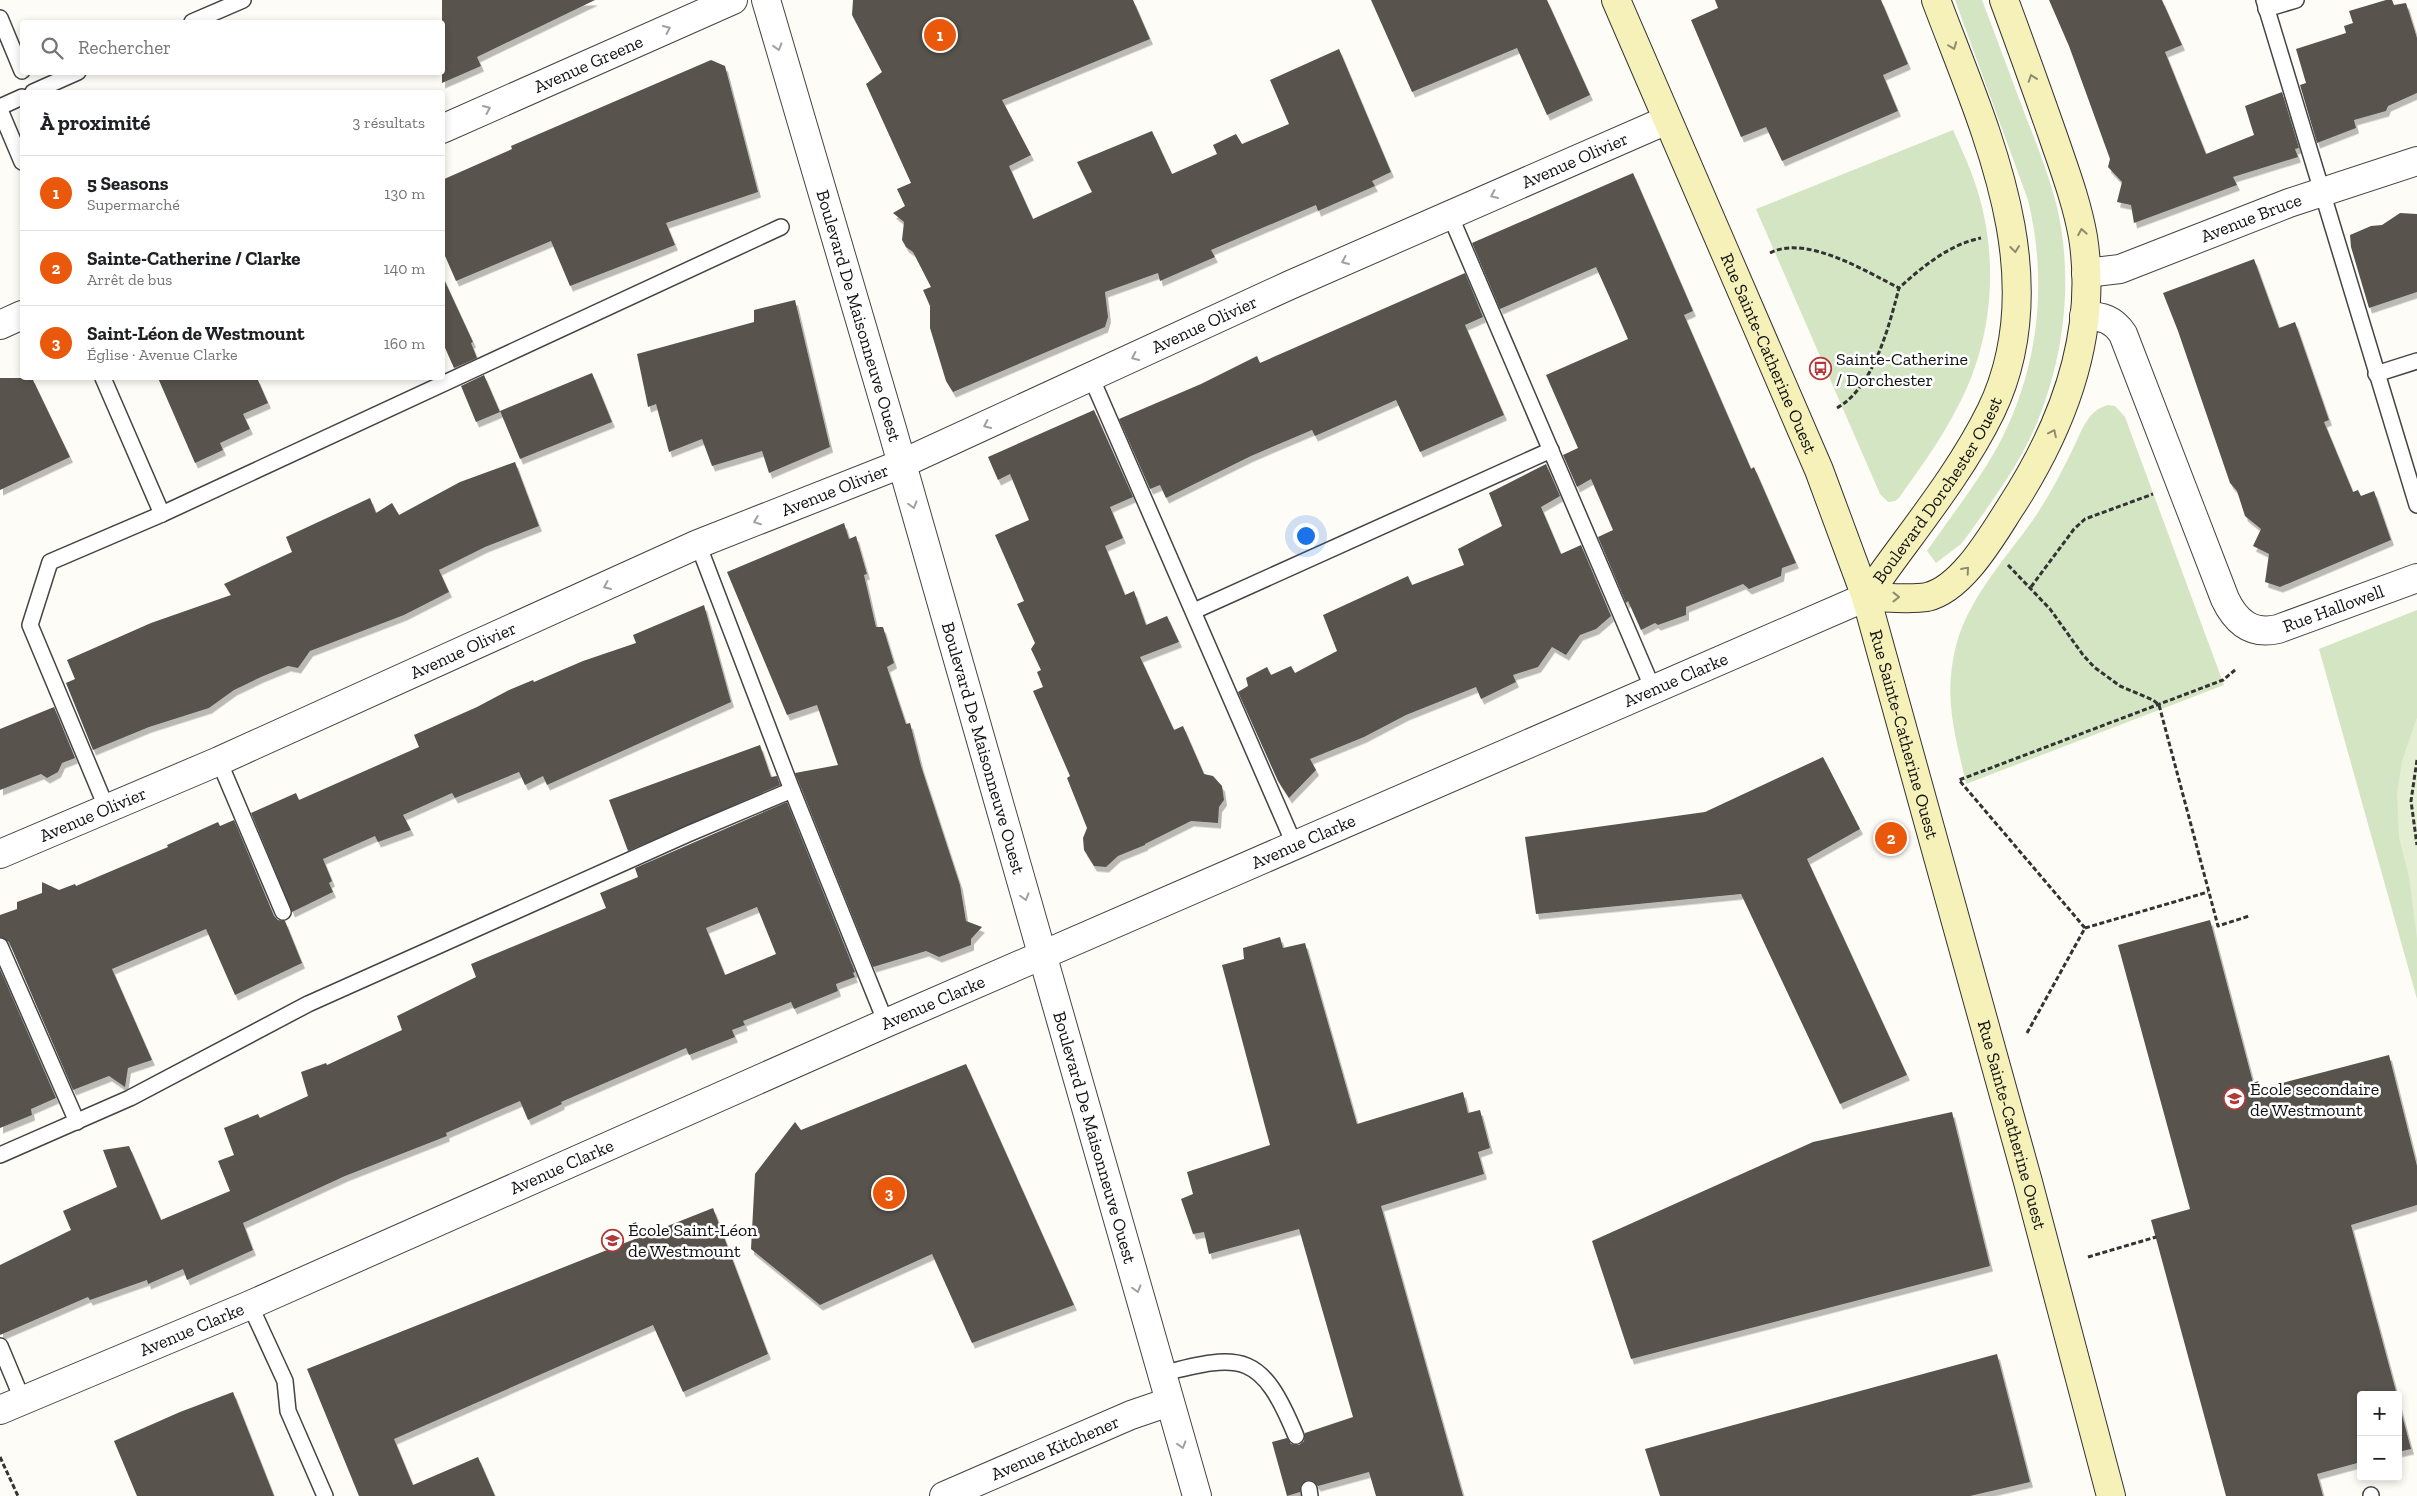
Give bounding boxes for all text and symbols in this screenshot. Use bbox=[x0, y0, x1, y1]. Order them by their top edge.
pin: 1 bbox=[924, 16, 956, 54]
search box bbox=[20, 20, 445, 75]
one-way arrow bbox=[662, 25, 671, 36]
street label: Avenue Greene bbox=[530, 30, 646, 98]
icon: search bbox=[38, 34, 66, 62]
text: Rechercher bbox=[78, 36, 171, 59]
one-way arrow bbox=[1947, 41, 1957, 49]
one-way arrow bbox=[773, 43, 783, 51]
one-way arrow bbox=[2028, 74, 2038, 82]
one-way arrow bbox=[482, 105, 491, 116]
text: À proximité bbox=[40, 110, 150, 135]
text: 3 résultats bbox=[352, 113, 425, 132]
street label: Avenue Olivier bbox=[1518, 127, 1631, 193]
text: 5 Seasons bbox=[87, 172, 169, 195]
text: 1 bbox=[53, 184, 59, 203]
text: 130 m bbox=[384, 184, 425, 203]
street label: Boulevard De Maisonneuve Ouest bbox=[811, 187, 906, 444]
one-way arrow bbox=[1490, 189, 1499, 200]
street label: Avenue Bruce bbox=[2198, 189, 2304, 247]
text: Supermarché bbox=[87, 195, 180, 214]
one-way arrow bbox=[2077, 228, 2087, 237]
one-way arrow bbox=[2009, 245, 2019, 253]
text: Sainte-Catherine / Clarke bbox=[87, 247, 300, 270]
street label: Rue Sainte-Catherine Ouest bbox=[1716, 250, 1822, 457]
one-way arrow bbox=[1341, 254, 1350, 265]
text: 2 bbox=[52, 259, 60, 278]
text: 140 m bbox=[384, 259, 425, 278]
text: Arrêt de bus bbox=[87, 270, 172, 289]
street label: Avenue Olivier bbox=[1148, 291, 1261, 358]
text: Saint-Léon de Westmount bbox=[87, 322, 305, 345]
text: 3 bbox=[52, 334, 60, 353]
text: 160 m bbox=[384, 334, 425, 353]
text: Église · Avenue Clarke bbox=[87, 345, 238, 364]
place label: Sainte-Catherine / Dorchester bbox=[1836, 348, 1968, 391]
one-way arrow bbox=[1131, 351, 1140, 361]
bus stop icon: Sainte-Catherine / Dorchester bbox=[1808, 357, 1832, 381]
street label: Boulevard Dorchester Ouest bbox=[1868, 393, 2007, 588]
one-way arrow bbox=[983, 419, 992, 429]
one-way arrow bbox=[2047, 429, 2057, 438]
street label: Avenue Olivier bbox=[778, 459, 892, 521]
one-way arrow bbox=[907, 501, 917, 509]
one-way arrow bbox=[753, 515, 761, 525]
your location bbox=[1293, 523, 1319, 549]
one-way arrow bbox=[1960, 566, 1969, 575]
one-way arrow bbox=[603, 579, 612, 590]
street label: Rue Hallowell bbox=[2280, 580, 2387, 637]
one-way arrow bbox=[1892, 592, 1900, 602]
street label: Avenue Olivier bbox=[407, 617, 520, 684]
street label: Boulevard De Maisonneuve Ouest bbox=[937, 620, 1030, 877]
street label: Rue Sainte-Catherine Ouest bbox=[1865, 627, 1944, 842]
street label: Avenue Clarke bbox=[1620, 647, 1731, 712]
street label: Avenue Olivier bbox=[36, 782, 150, 847]
street label: Avenue Clarke bbox=[1248, 809, 1359, 874]
pin: 2 bbox=[1875, 819, 1907, 857]
one-way arrow bbox=[1020, 892, 1030, 901]
street label: Avenue Clarke bbox=[877, 970, 988, 1035]
street label: Boulevard De Maisonneuve Ouest bbox=[1048, 1009, 1141, 1266]
street label: Rue Sainte-Catherine Ouest bbox=[1973, 1018, 2051, 1232]
place label: École secondaire de Westmount bbox=[2250, 1078, 2379, 1121]
school or university icon: École secondaire de Westmount bbox=[2222, 1087, 2246, 1111]
street label: Avenue Clarke bbox=[506, 1134, 617, 1199]
pin: 3 bbox=[873, 1174, 905, 1212]
place label: École Saint-Léon de Westmount bbox=[628, 1219, 758, 1262]
school or university icon: École Saint-Léon de Westmount bbox=[600, 1228, 624, 1252]
one-way arrow bbox=[1132, 1284, 1142, 1293]
street label: Avenue Clarke bbox=[136, 1298, 247, 1361]
map controls bbox=[2357, 1391, 2402, 1481]
button: + bbox=[2357, 1391, 2402, 1436]
street label: Avenue Kitchener bbox=[987, 1410, 1123, 1485]
button: − bbox=[2357, 1436, 2402, 1481]
one-way arrow bbox=[1177, 1441, 1187, 1449]

